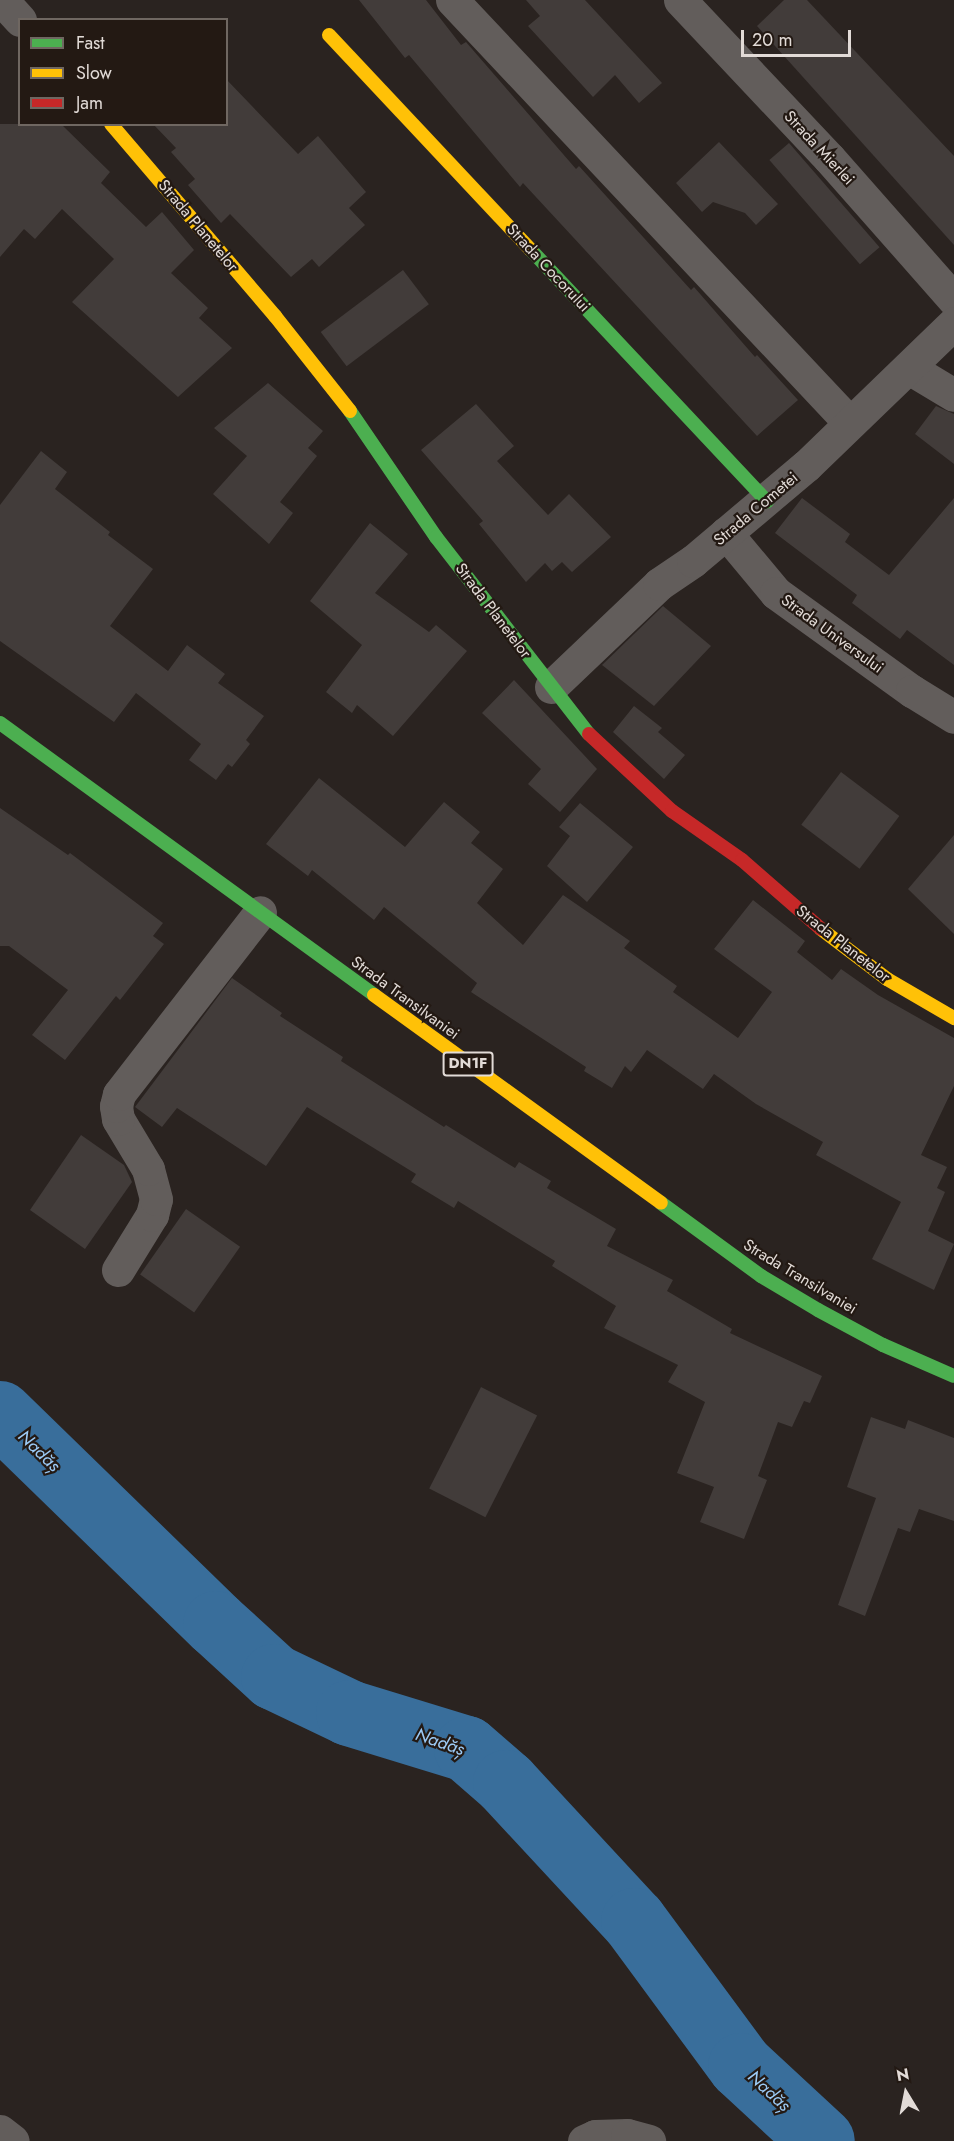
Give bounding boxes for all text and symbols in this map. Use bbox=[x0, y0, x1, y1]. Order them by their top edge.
legend bbox=[18, 18, 228, 126]
scale bar bbox=[744, 18, 854, 56]
text: 20 m bbox=[752, 27, 792, 53]
text: Fast bbox=[76, 30, 105, 56]
text: Slow bbox=[76, 60, 112, 86]
text: Jam bbox=[76, 90, 103, 116]
street label: Strada Mierlei bbox=[780, 107, 858, 189]
street label: Strada Planetelor bbox=[154, 176, 242, 276]
street label: Strada Cocorului bbox=[502, 220, 594, 316]
street label: Strada Cometei bbox=[710, 468, 802, 550]
street label: Strada Planetelor bbox=[451, 560, 535, 662]
street label: Strada Universului bbox=[777, 590, 887, 678]
street label: Strada Planetelor bbox=[792, 901, 894, 987]
street label: Strada Transilvaniei bbox=[347, 952, 463, 1044]
road number: DN1F bbox=[442, 1052, 494, 1076]
street label: Strada Transilvaniei bbox=[740, 1236, 860, 1318]
water label: Nadăș bbox=[13, 1426, 65, 1476]
water label: Nadăș bbox=[413, 1724, 467, 1760]
text: N bbox=[895, 2062, 911, 2087]
north arrow bbox=[876, 2063, 936, 2123]
water label: Nadăș bbox=[743, 2066, 795, 2116]

